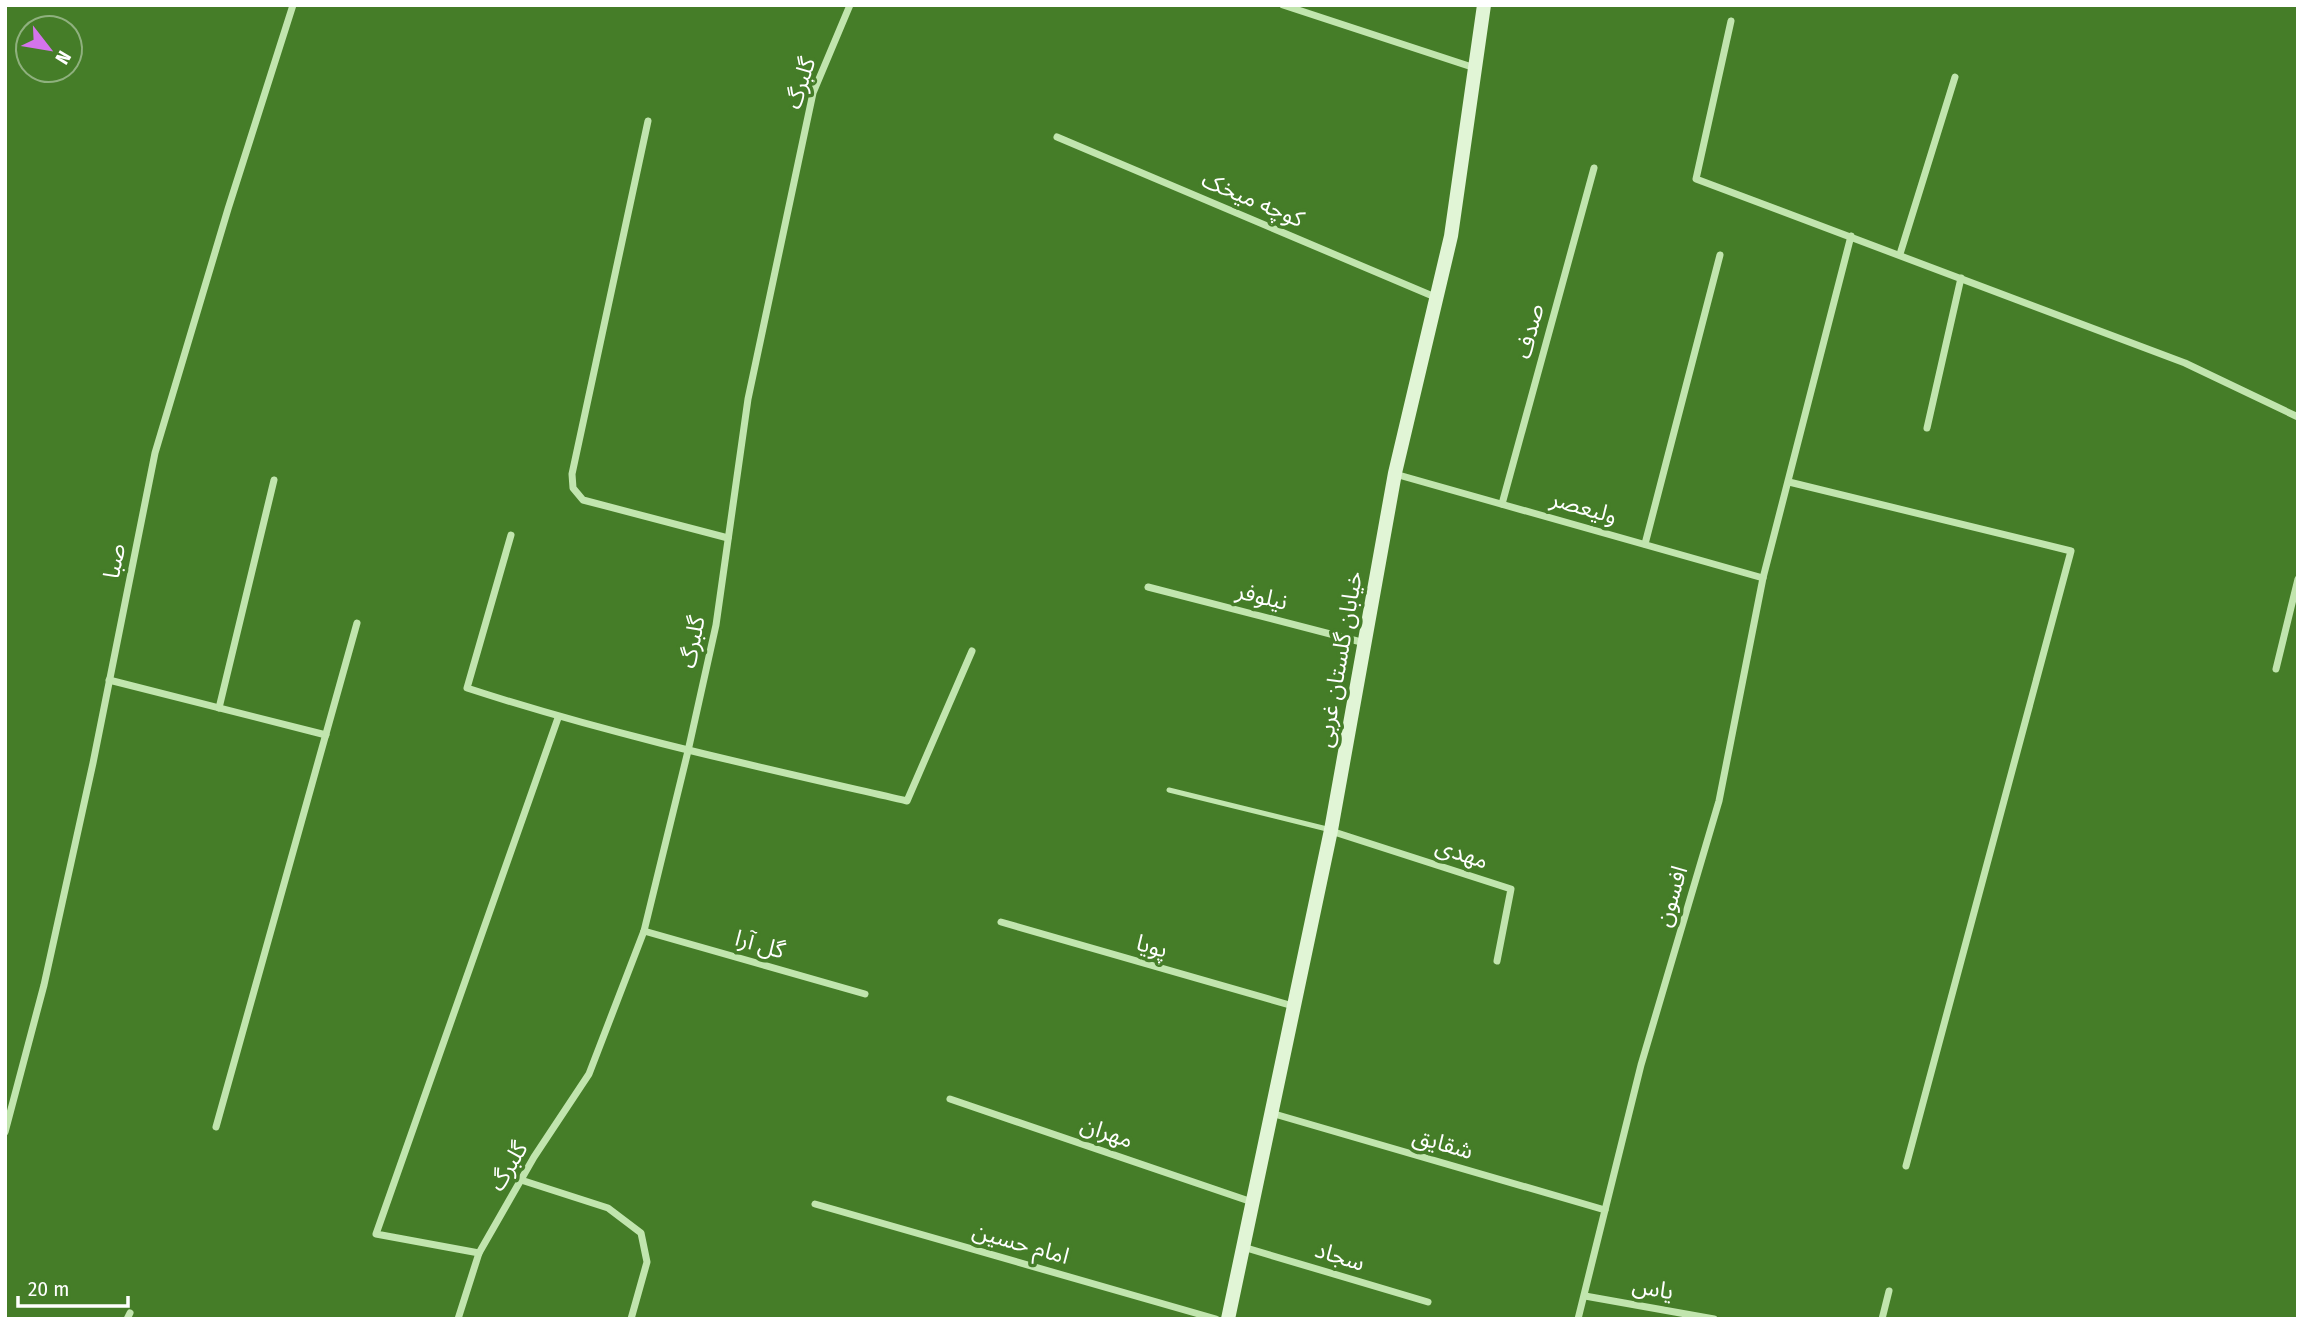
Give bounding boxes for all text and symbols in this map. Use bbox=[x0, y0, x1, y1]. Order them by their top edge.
north arrow bbox=[14, 14, 84, 84]
text: N bbox=[50, 47, 76, 68]
street label: گلبرگ bbox=[779, 53, 822, 112]
street label: کوچه میخک bbox=[1197, 165, 1309, 234]
street label: صدف bbox=[1508, 301, 1550, 361]
street label: ولیعصر bbox=[1547, 484, 1620, 530]
street label: صبا bbox=[97, 541, 131, 581]
street label: خیابان گلستان غربی bbox=[1310, 569, 1368, 749]
street label: نیلوفر bbox=[1232, 576, 1291, 616]
street label: گلبرگ bbox=[673, 613, 711, 671]
street label: مهدی bbox=[1432, 831, 1492, 875]
street label: افسون bbox=[1649, 862, 1693, 930]
street label: گل آرا bbox=[732, 924, 789, 965]
street label: پویا bbox=[1133, 928, 1171, 965]
street label: مهران bbox=[1077, 1110, 1137, 1154]
street label: شقایق bbox=[1410, 1121, 1476, 1165]
street label: گلبرگ bbox=[482, 1136, 534, 1196]
street label: امام حسین bbox=[968, 1216, 1073, 1274]
street label: سجاد bbox=[1312, 1235, 1368, 1277]
scale bar bbox=[18, 1264, 128, 1308]
street label: یاس bbox=[1630, 1271, 1676, 1305]
text: 20 m bbox=[28, 1276, 69, 1302]

